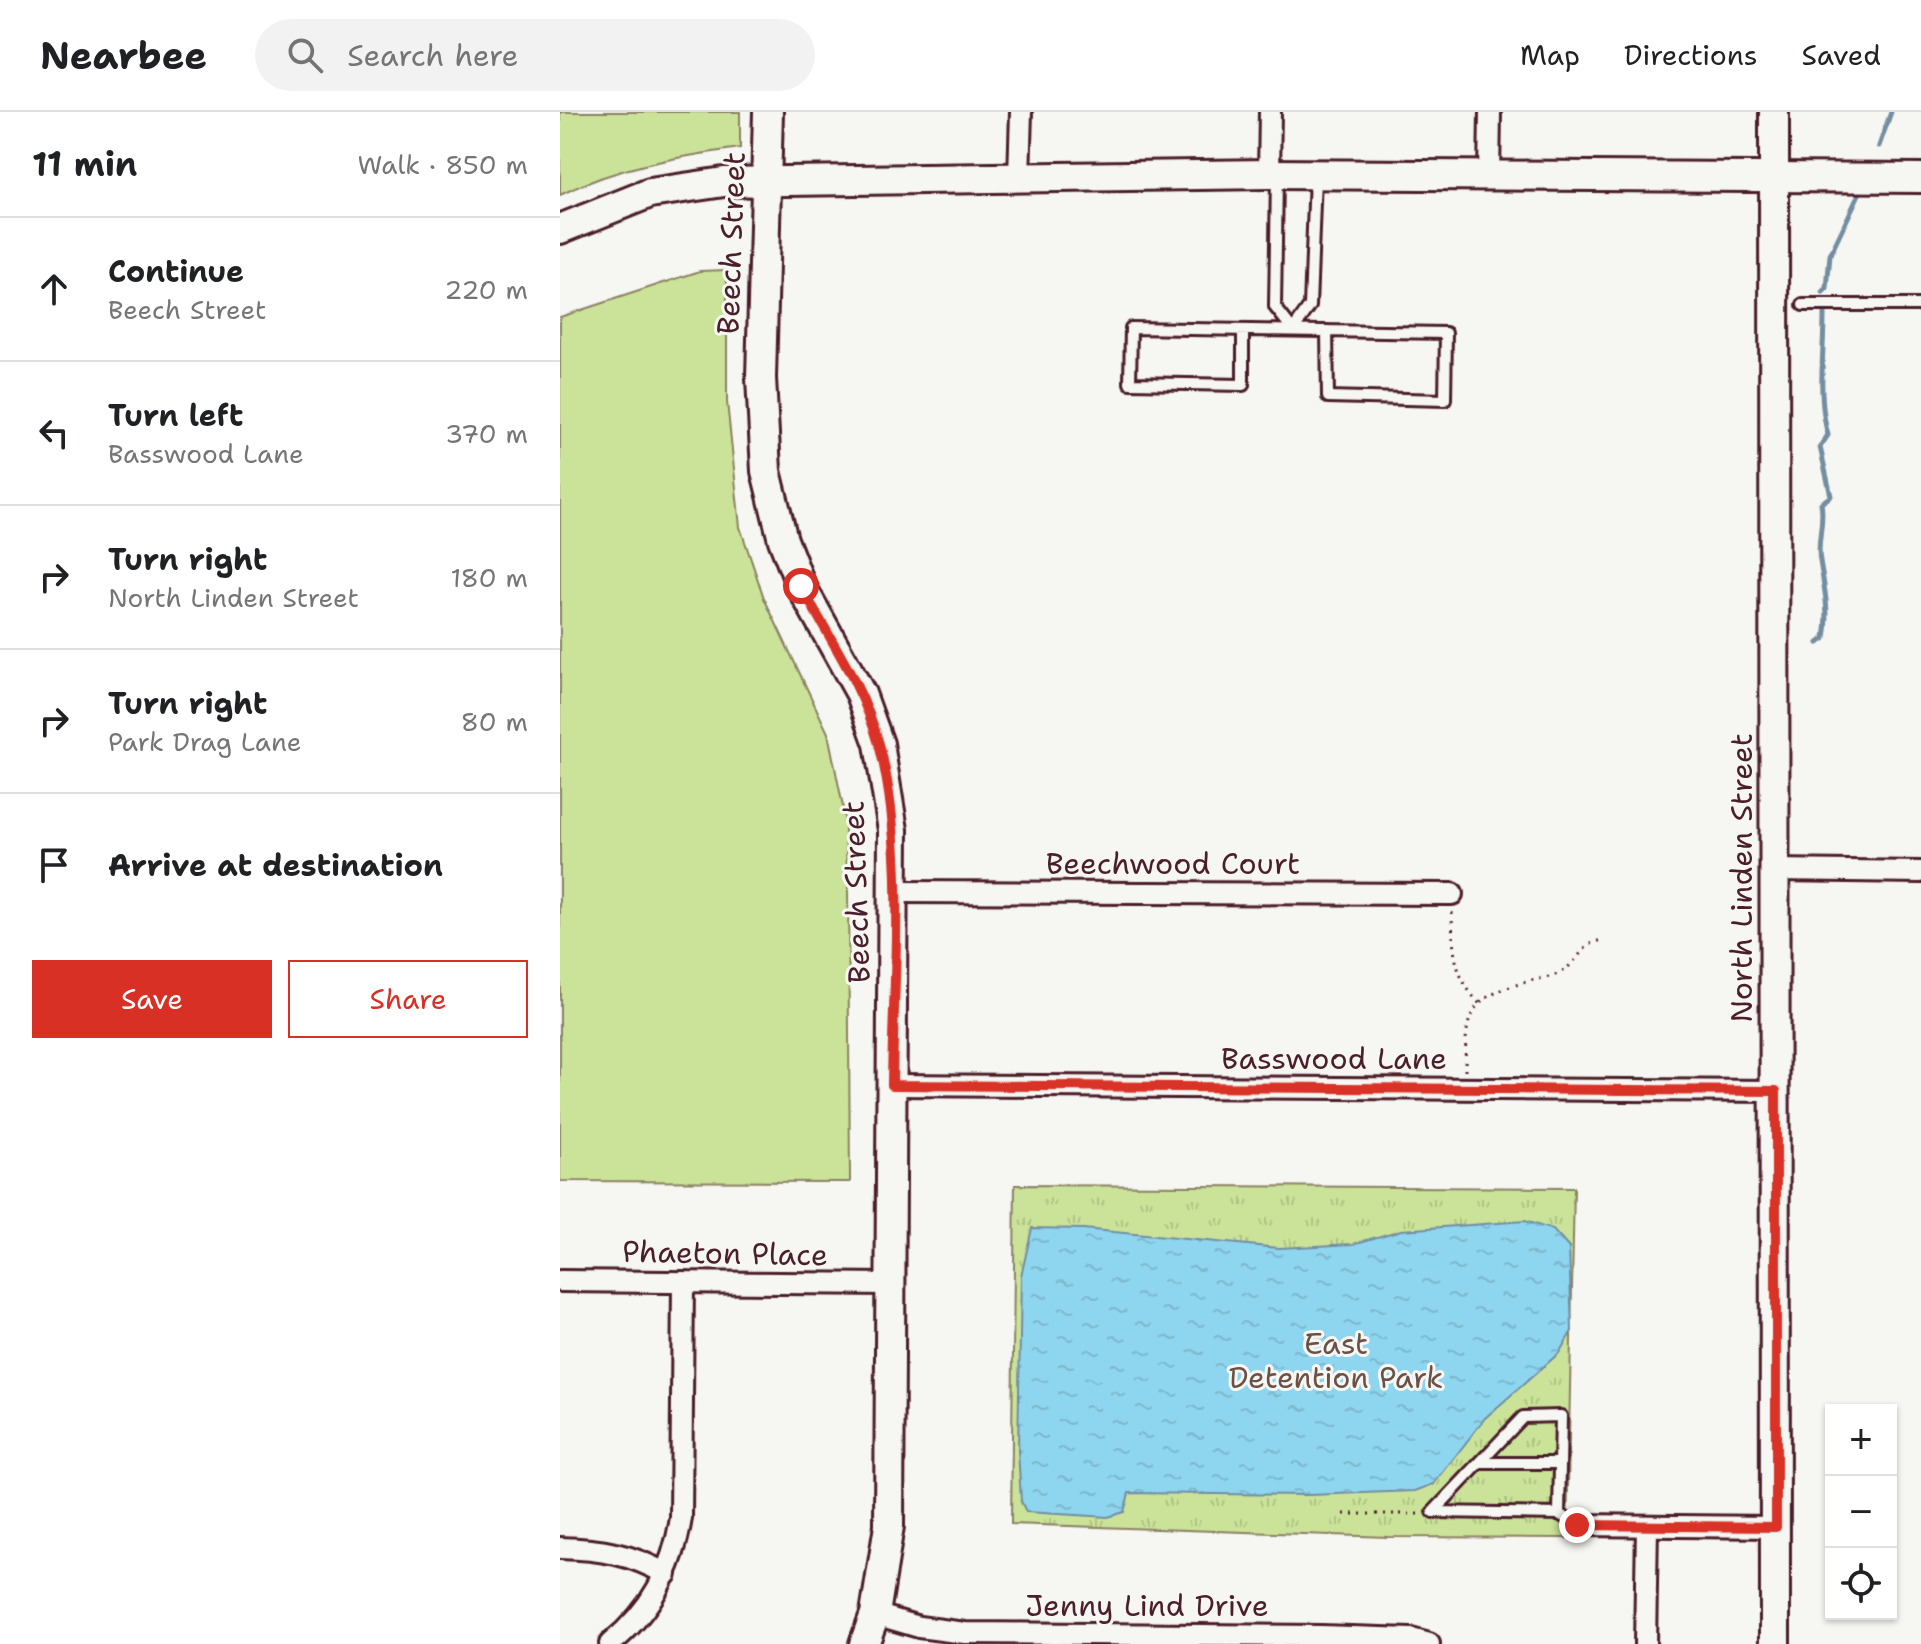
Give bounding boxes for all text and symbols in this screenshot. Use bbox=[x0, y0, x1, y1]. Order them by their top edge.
search box bbox=[255, 19, 815, 91]
text: Nearbee bbox=[40, 30, 207, 81]
icon: search bbox=[283, 33, 327, 77]
text: Search here bbox=[347, 35, 519, 76]
text: Map bbox=[1520, 36, 1580, 74]
text: Directions bbox=[1624, 36, 1758, 74]
text: Saved bbox=[1802, 36, 1881, 74]
text: 11 min bbox=[32, 141, 137, 187]
text: Walk · 850 m bbox=[357, 147, 528, 182]
street label: Beech Street bbox=[707, 151, 755, 335]
text: Continue bbox=[108, 251, 244, 292]
icon: ahead bbox=[32, 267, 76, 311]
text: 220 m bbox=[444, 272, 528, 307]
text: Beech Street bbox=[108, 292, 266, 327]
text: Turn left bbox=[108, 395, 243, 436]
icon: left bbox=[32, 411, 76, 455]
text: 370 m bbox=[445, 416, 528, 451]
text: Basswood Lane bbox=[108, 436, 304, 471]
text: Turn right bbox=[108, 539, 267, 580]
icon: right bbox=[32, 555, 76, 599]
text: 180 m bbox=[450, 560, 528, 595]
route start bbox=[783, 568, 819, 604]
text: North Linden Street bbox=[108, 580, 359, 615]
text: Turn right bbox=[108, 683, 267, 724]
icon: right bbox=[32, 699, 76, 743]
text: 80 m bbox=[461, 704, 528, 739]
text: Park Drag Lane bbox=[108, 724, 302, 759]
street label: North Linden Street bbox=[1721, 733, 1762, 1023]
street label: Beech Street bbox=[832, 800, 880, 984]
icon: arrive bbox=[32, 843, 76, 887]
street label: Beechwood Court bbox=[1046, 843, 1300, 884]
text: Arrive at destination bbox=[108, 845, 443, 886]
button: Save bbox=[32, 960, 272, 1038]
button: Share bbox=[288, 960, 528, 1038]
street label: Basswood Lane bbox=[1221, 1038, 1447, 1079]
street label: Phaeton Place bbox=[622, 1231, 828, 1275]
park label: East Detention Park bbox=[1229, 1323, 1443, 1398]
map controls bbox=[1825, 1404, 1897, 1620]
button: + bbox=[1825, 1404, 1897, 1476]
button: − bbox=[1825, 1476, 1897, 1548]
route end bbox=[1559, 1507, 1595, 1543]
button: locate bbox=[1825, 1548, 1897, 1620]
street label: Jenny Lind Drive bbox=[1025, 1585, 1269, 1626]

